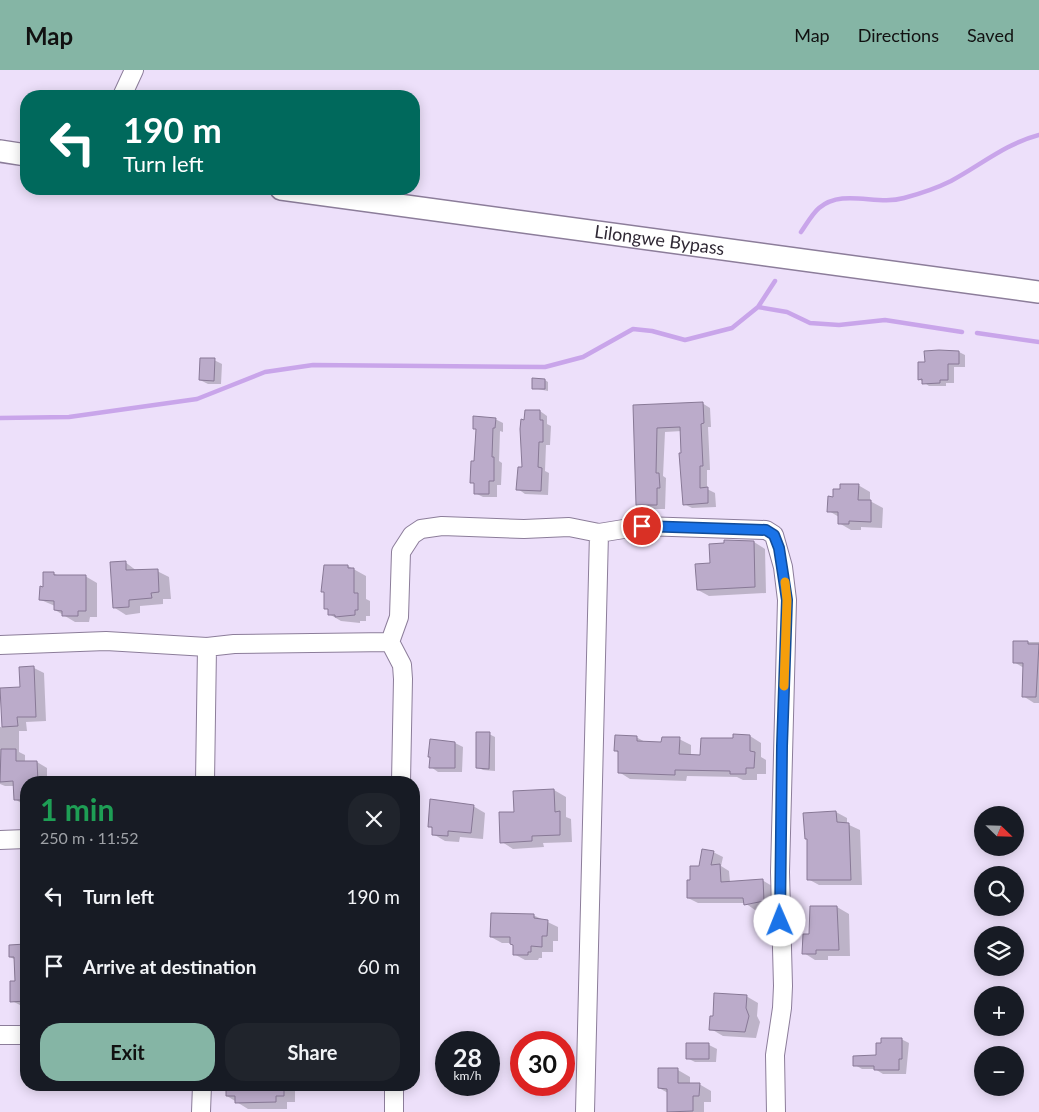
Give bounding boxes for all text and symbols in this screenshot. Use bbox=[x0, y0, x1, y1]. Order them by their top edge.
text: Map bbox=[25, 21, 73, 50]
text: Map bbox=[794, 24, 830, 46]
text: Directions bbox=[858, 24, 939, 46]
text: Saved bbox=[967, 24, 1014, 46]
text: 190 m bbox=[123, 108, 222, 150]
icon: left bbox=[40, 110, 105, 175]
text: Turn left bbox=[123, 150, 204, 177]
street label: Lilongwe Bypass bbox=[593, 220, 726, 259]
pin bbox=[621, 505, 663, 547]
icon: arrive bbox=[628, 512, 656, 540]
text: 1 min bbox=[40, 791, 114, 827]
button: close bbox=[348, 793, 400, 845]
north arrow bbox=[974, 806, 1024, 856]
map controls bbox=[974, 806, 1024, 1096]
text: 250 m · 11:52 bbox=[40, 828, 139, 847]
button: search bbox=[974, 866, 1024, 916]
icon: left bbox=[40, 882, 68, 910]
text: Turn left bbox=[83, 885, 154, 908]
text: 190 m bbox=[346, 885, 400, 908]
position arrow bbox=[753, 894, 805, 946]
button: layers bbox=[974, 926, 1024, 976]
icon: arrive bbox=[40, 952, 68, 980]
text: Arrive at destination bbox=[83, 955, 256, 978]
text: 60 m bbox=[357, 955, 400, 978]
button: + bbox=[974, 986, 1024, 1036]
button: Exit bbox=[40, 1023, 215, 1081]
button: Share bbox=[225, 1023, 400, 1081]
speed limit sign: 30 bbox=[510, 1031, 575, 1096]
text: 28 bbox=[453, 1042, 482, 1072]
button: − bbox=[974, 1046, 1024, 1096]
text: km/h bbox=[453, 1068, 482, 1083]

